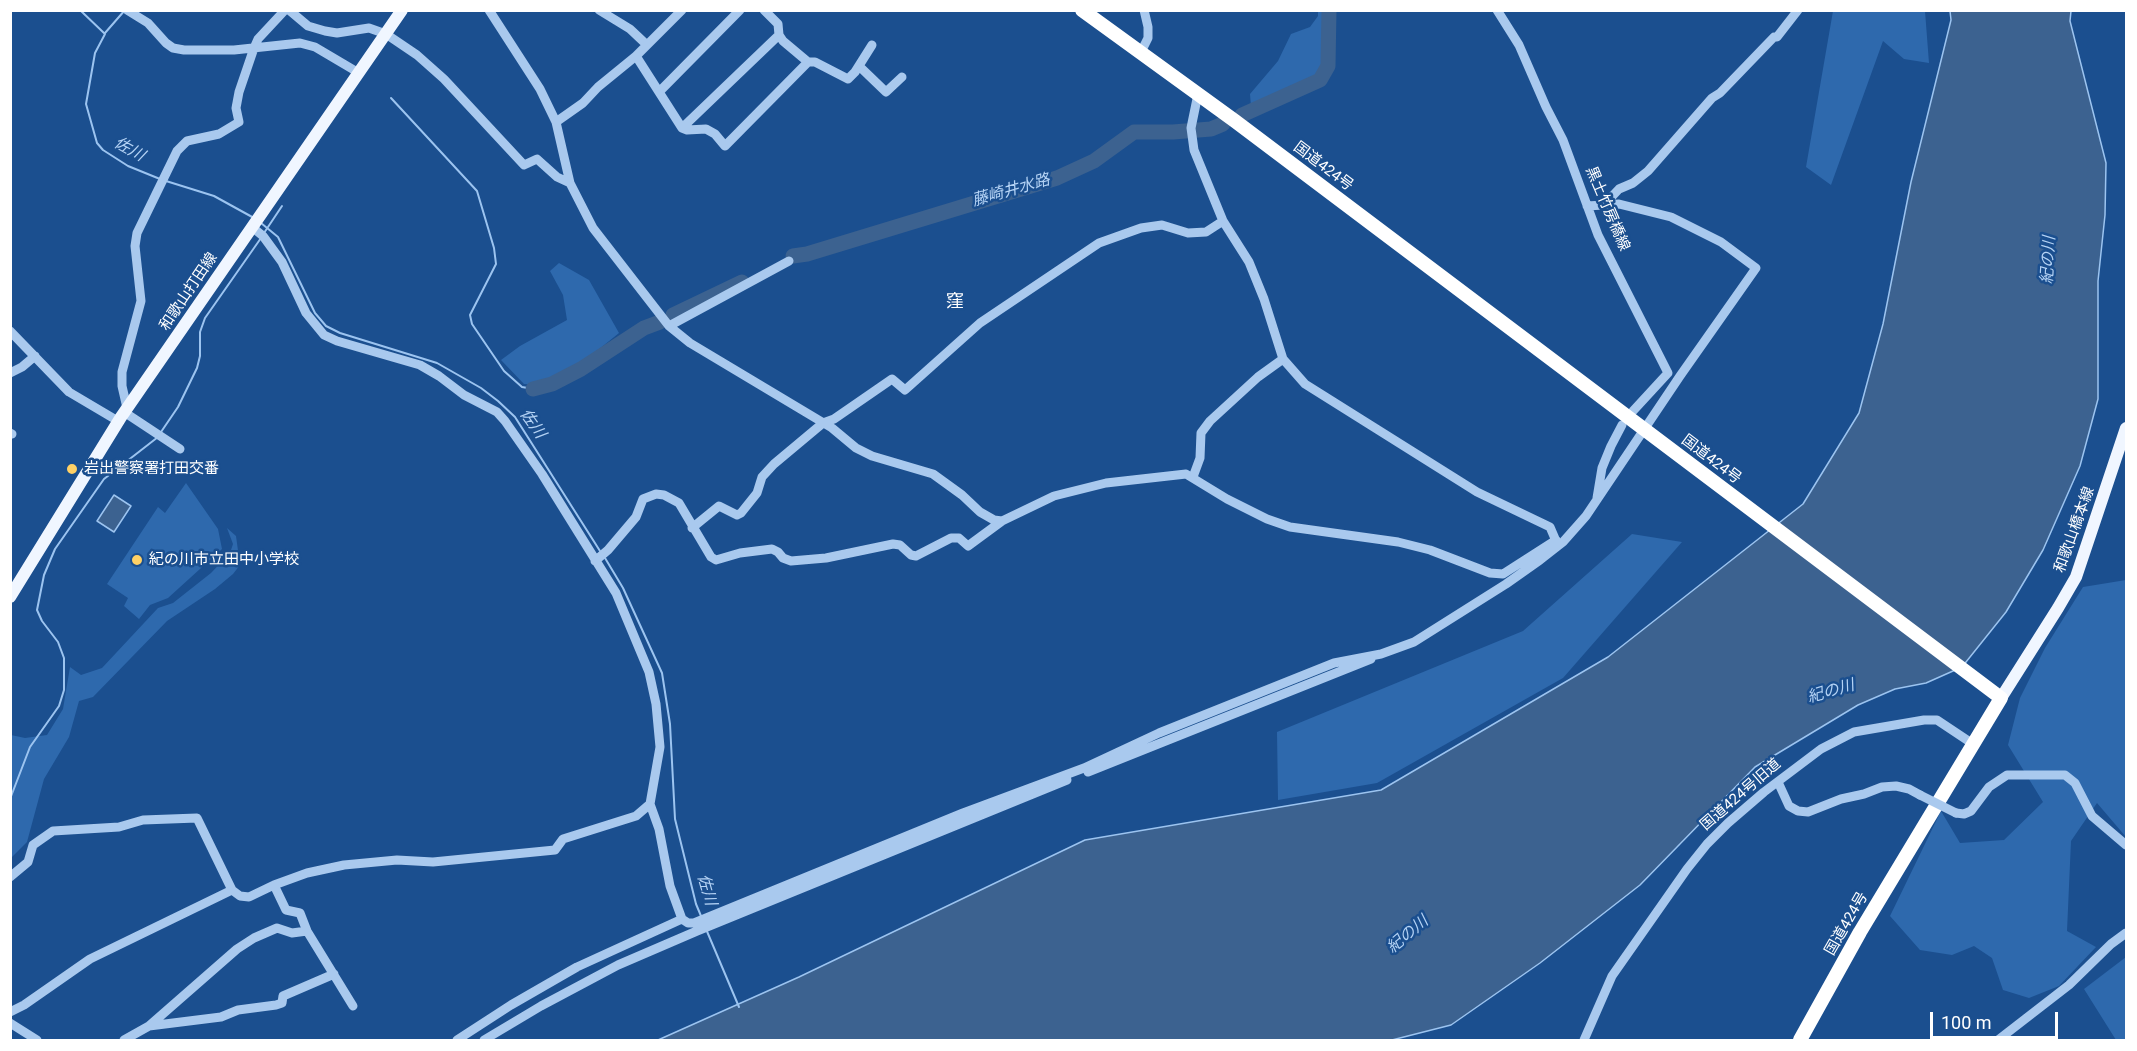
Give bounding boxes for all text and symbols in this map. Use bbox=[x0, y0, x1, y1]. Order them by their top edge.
water label: 佐川 bbox=[110, 134, 148, 166]
street label: 国道424号 bbox=[1290, 139, 1356, 195]
street label: 黒土竹房橋線 bbox=[1581, 164, 1633, 254]
water label: 藤崎井水路 bbox=[970, 171, 1052, 211]
water label: 紀の川 bbox=[2038, 236, 2060, 284]
street label: 和歌山打田線 bbox=[156, 250, 222, 334]
district label: 窪 bbox=[946, 291, 964, 313]
water label: 佐川 bbox=[515, 405, 549, 443]
street label: 国道424号 bbox=[1678, 432, 1744, 488]
place label: 岩出警察署打田交番 bbox=[84, 460, 219, 478]
marker: 岩出警察署打田交番 bbox=[65, 462, 79, 476]
street label: 和歌山橋本線 bbox=[2051, 485, 2099, 575]
place label: 紀の川市立田中小学校 bbox=[149, 551, 299, 569]
marker: 紀の川市立田中小学校 bbox=[130, 553, 144, 567]
water label: 紀の川 bbox=[1805, 676, 1857, 708]
street label: 国道424号旧道 bbox=[1697, 755, 1785, 835]
water label: 佐川 bbox=[692, 872, 720, 908]
street label: 国道424号 bbox=[1822, 889, 1872, 959]
water label: 紀の川 bbox=[1383, 912, 1433, 958]
scale bar bbox=[1933, 1000, 2060, 1038]
text: 100 m bbox=[1941, 1012, 1992, 1033]

